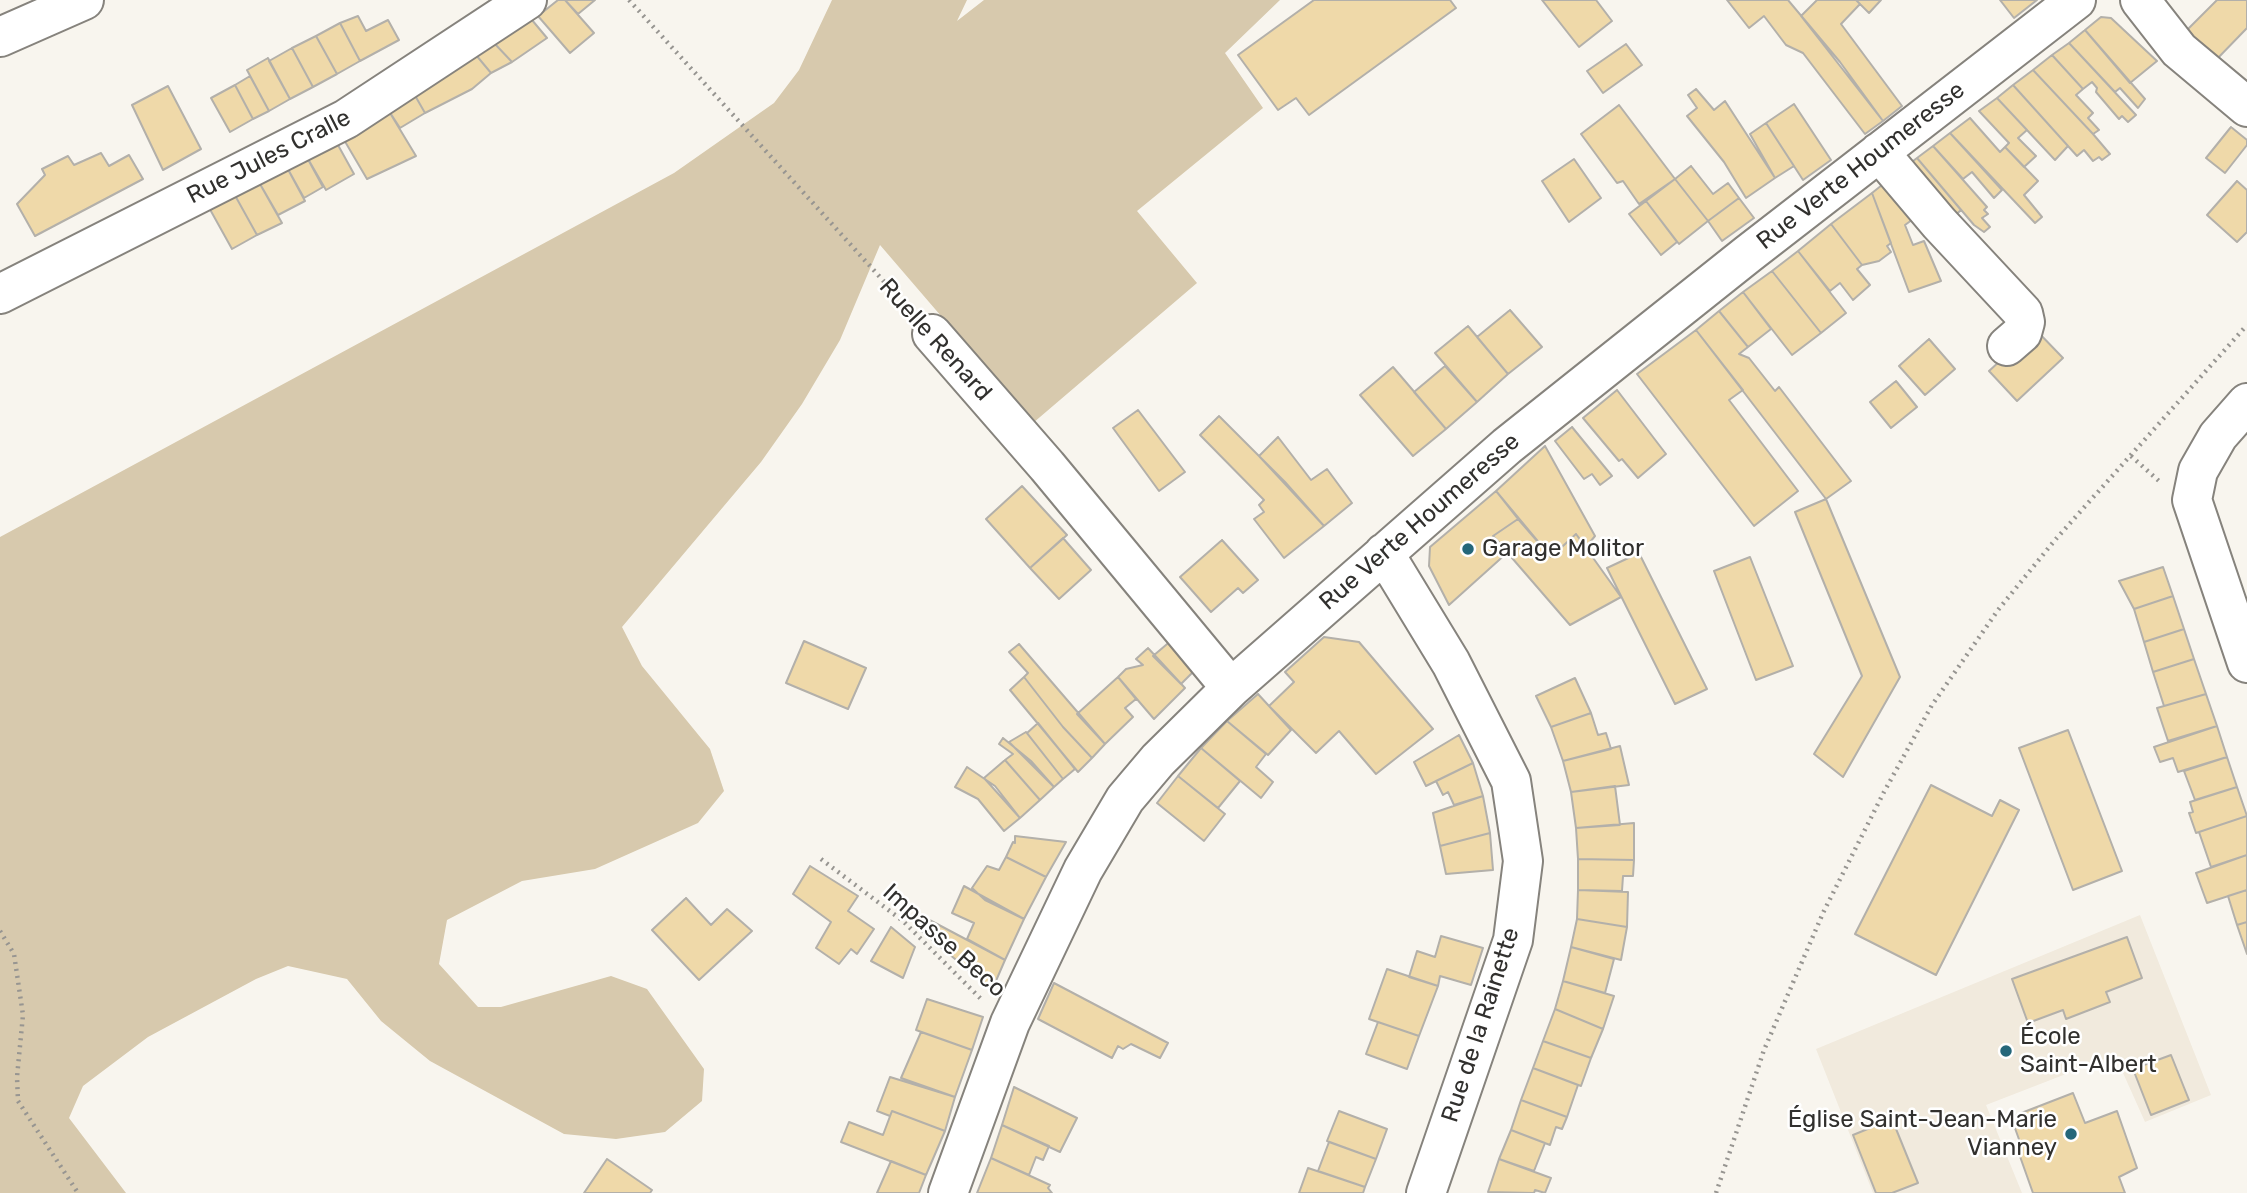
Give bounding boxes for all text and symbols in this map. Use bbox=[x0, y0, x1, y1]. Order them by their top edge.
street label: Rue Verte Houmeresse bbox=[1751, 76, 1971, 256]
street label: Rue Jules Cralle bbox=[182, 103, 356, 211]
street label: Ruelle Renard bbox=[873, 273, 997, 407]
street label: Rue Verte Houmeresse bbox=[1314, 427, 1526, 617]
place label: Garage Molitor bbox=[1482, 535, 1644, 563]
marker: Garage Molitor bbox=[1460, 541, 1476, 557]
street label: Impasse Beco bbox=[876, 878, 1012, 1004]
street label: Rue de la Rainette bbox=[1436, 924, 1526, 1126]
place label: École Saint-Albert bbox=[2020, 1023, 2157, 1079]
marker: École Saint-Albert bbox=[1998, 1043, 2014, 1059]
place label: Église Saint-Jean-Marie Vianney bbox=[1788, 1106, 2057, 1162]
marker: Église Saint-Jean-Marie Vianney bbox=[2063, 1126, 2079, 1142]

